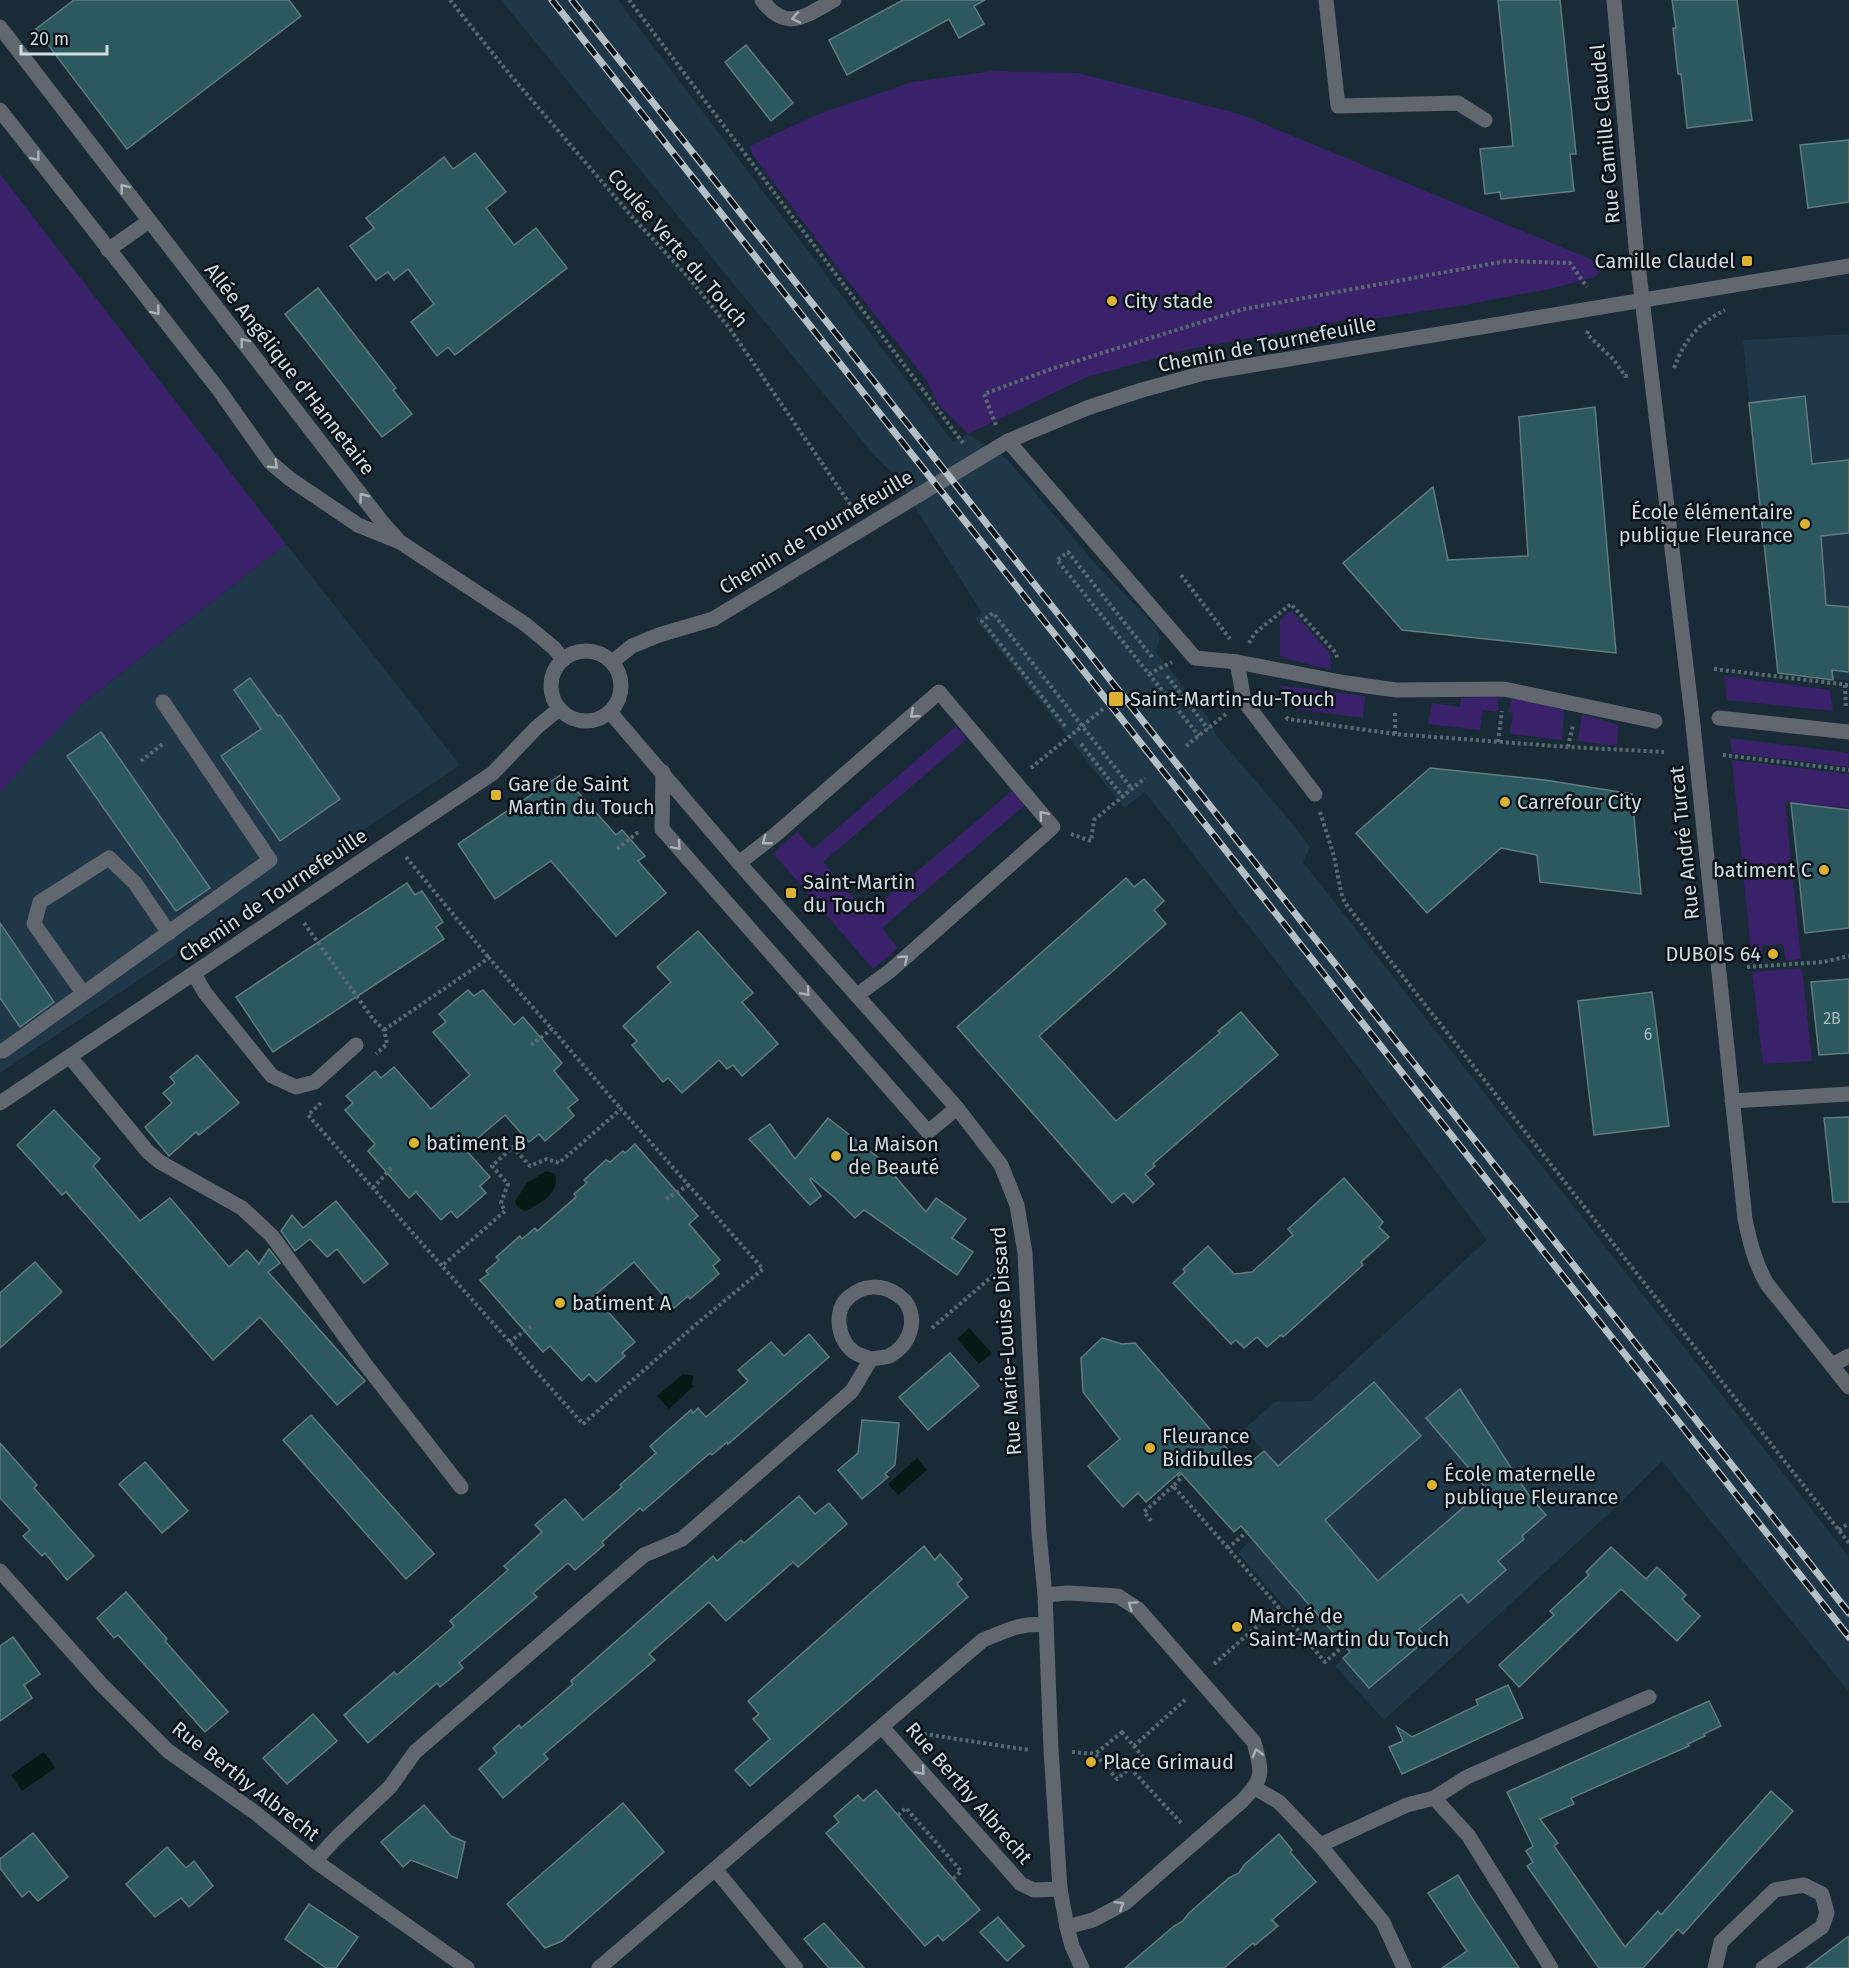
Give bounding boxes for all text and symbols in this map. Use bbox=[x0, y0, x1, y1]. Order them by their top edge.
one-way arrow bbox=[791, 11, 801, 24]
scale bar bbox=[21, 18, 106, 56]
text: 20 m bbox=[30, 28, 69, 50]
street label: Rue Camille Claudel bbox=[1585, 43, 1625, 225]
one-way arrow bbox=[28, 150, 39, 161]
street label: Coulée Verte du Touch bbox=[603, 164, 753, 332]
one-way arrow bbox=[121, 184, 132, 195]
place label: Camille Claudel bbox=[1595, 249, 1735, 273]
marker: Camille Claudel bbox=[1740, 254, 1754, 268]
street label: Allée Angélique d'Hannetaire bbox=[200, 258, 380, 480]
place label: City stade bbox=[1124, 289, 1213, 313]
marker: City stade bbox=[1105, 294, 1119, 308]
one-way arrow bbox=[148, 304, 159, 315]
street label: Chemin de Tournefeuille bbox=[1156, 311, 1378, 377]
one-way arrow bbox=[240, 338, 251, 349]
one-way arrow bbox=[268, 458, 278, 469]
street label: Chemin de Tournefeuille bbox=[715, 465, 917, 599]
one-way arrow bbox=[359, 493, 370, 504]
place label: École élémentaire publique Fleurance bbox=[1619, 500, 1793, 547]
marker: École élémentaire publique Fleurance bbox=[1798, 517, 1812, 531]
place label: Saint-Martin-du-Touch bbox=[1130, 687, 1335, 711]
marker: Saint-Martin-du-Touch bbox=[1107, 690, 1125, 708]
one-way arrow bbox=[910, 707, 921, 718]
street label: Rue André Turcat bbox=[1664, 764, 1704, 921]
place label: Gare de Saint Martin du Touch bbox=[508, 772, 655, 819]
marker: Gare de Saint Martin du Touch bbox=[489, 788, 503, 802]
place label: Carrefour City bbox=[1517, 790, 1641, 814]
marker: Carrefour City bbox=[1498, 795, 1512, 809]
one-way arrow bbox=[1039, 811, 1050, 822]
street label: Chemin de Tournefeuille bbox=[174, 823, 372, 967]
one-way arrow bbox=[762, 834, 773, 845]
one-way arrow bbox=[670, 839, 681, 850]
place label: batiment C bbox=[1713, 858, 1812, 882]
marker: batiment C bbox=[1817, 863, 1831, 877]
place label: Saint-Martin du Touch bbox=[803, 870, 915, 917]
marker: Saint-Martin du Touch bbox=[784, 886, 798, 900]
place label: DUBOIS 64 bbox=[1665, 942, 1761, 966]
marker: DUBOIS 64 bbox=[1766, 947, 1780, 961]
one-way arrow bbox=[897, 955, 908, 966]
one-way arrow bbox=[799, 985, 810, 996]
house number: 2B bbox=[1823, 1009, 1841, 1028]
house number: 6 bbox=[1644, 1025, 1652, 1044]
place label: batiment B bbox=[426, 1131, 526, 1155]
place label: La Maison de Beauté bbox=[848, 1132, 939, 1179]
marker: batiment B bbox=[407, 1136, 421, 1150]
marker: La Maison de Beauté bbox=[829, 1149, 843, 1163]
street label: Rue Marie-Louise Dissard bbox=[986, 1226, 1026, 1456]
place label: batiment A bbox=[572, 1291, 672, 1315]
marker: batiment A bbox=[553, 1296, 567, 1310]
place label: Fleurance Bidibulles bbox=[1162, 1424, 1253, 1471]
marker: Fleurance Bidibulles bbox=[1143, 1441, 1157, 1455]
place label: École maternelle publique Fleurance bbox=[1444, 1462, 1618, 1509]
marker: École maternelle publique Fleurance bbox=[1425, 1478, 1439, 1492]
one-way arrow bbox=[1127, 1601, 1138, 1612]
place label: Marché de Saint-Martin du Touch bbox=[1249, 1604, 1449, 1651]
marker: Marché de Saint-Martin du Touch bbox=[1230, 1620, 1244, 1634]
street label: Rue Berthy Albrecht bbox=[168, 1716, 325, 1846]
street label: Rue Berthy Albrecht bbox=[901, 1717, 1038, 1870]
one-way arrow bbox=[1252, 1748, 1264, 1759]
place label: Place Grimaud bbox=[1103, 1750, 1234, 1774]
marker: Place Grimaud bbox=[1084, 1755, 1098, 1769]
one-way arrow bbox=[914, 1764, 925, 1775]
one-way arrow bbox=[1114, 1901, 1124, 1913]

